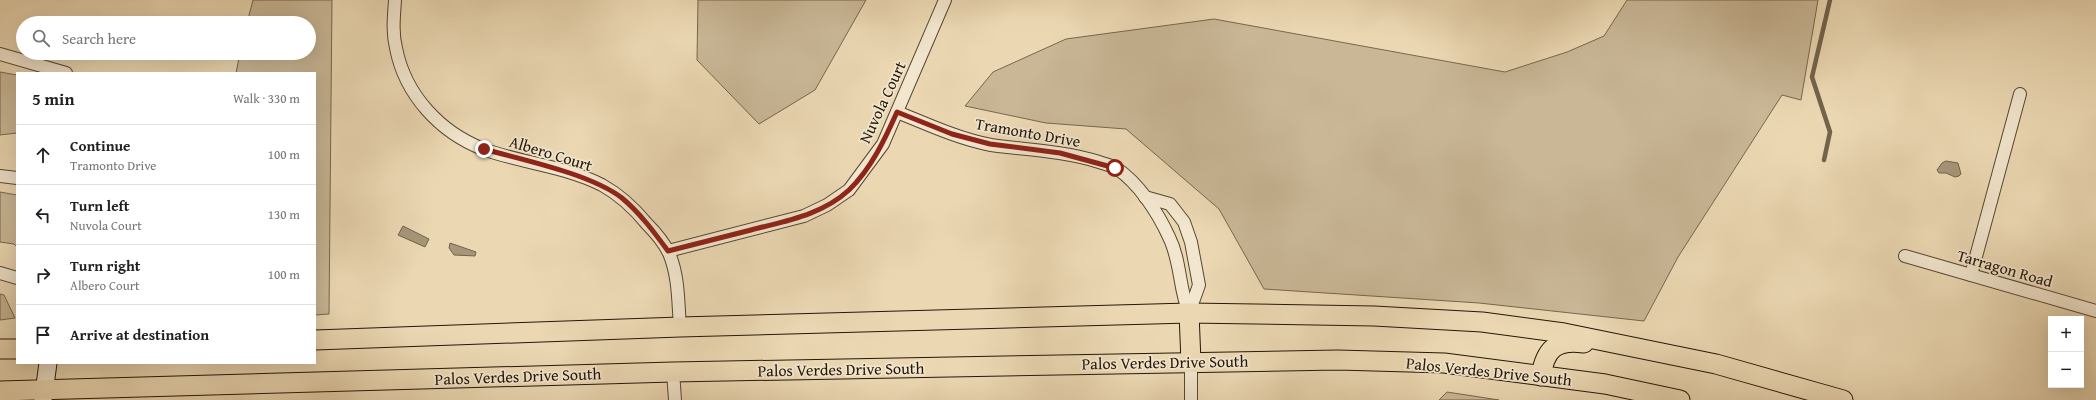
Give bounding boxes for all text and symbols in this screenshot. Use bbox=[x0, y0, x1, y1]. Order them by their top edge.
search box bbox=[16, 16, 316, 60]
icon: search bbox=[30, 27, 52, 49]
text: Search here bbox=[62, 28, 136, 49]
street label: Nuvola Court bbox=[852, 57, 912, 147]
text: 5 min bbox=[32, 86, 74, 111]
text: Walk · 330 m bbox=[233, 89, 300, 108]
street label: Tramonto Drive bbox=[974, 111, 1082, 153]
street label: Albero Court bbox=[506, 129, 596, 177]
text: Continue bbox=[70, 135, 131, 156]
route end bbox=[475, 140, 493, 158]
icon: ahead bbox=[32, 144, 54, 166]
text: 100 m bbox=[268, 145, 300, 164]
text: Tramonto Drive bbox=[70, 156, 156, 175]
route start bbox=[1106, 159, 1124, 177]
text: Turn left bbox=[70, 195, 129, 216]
icon: left bbox=[32, 204, 54, 226]
text: 130 m bbox=[268, 205, 300, 224]
text: Nuvola Court bbox=[70, 216, 142, 235]
street label: Tarragon Road bbox=[1954, 243, 2056, 293]
text: Turn right bbox=[70, 255, 141, 276]
icon: right bbox=[32, 264, 54, 286]
text: 100 m bbox=[268, 265, 300, 284]
text: Albero Court bbox=[70, 276, 140, 295]
map controls bbox=[2048, 316, 2084, 388]
button: + bbox=[2048, 316, 2084, 352]
icon: arrive bbox=[32, 324, 54, 346]
text: Arrive at destination bbox=[70, 324, 209, 345]
street label: Palos Verdes Drive South bbox=[1081, 349, 1249, 375]
street label: Palos Verdes Drive South bbox=[1405, 350, 1573, 392]
button: − bbox=[2048, 352, 2084, 388]
street label: Palos Verdes Drive South bbox=[757, 356, 925, 382]
street label: Palos Verdes Drive South bbox=[434, 361, 602, 391]

